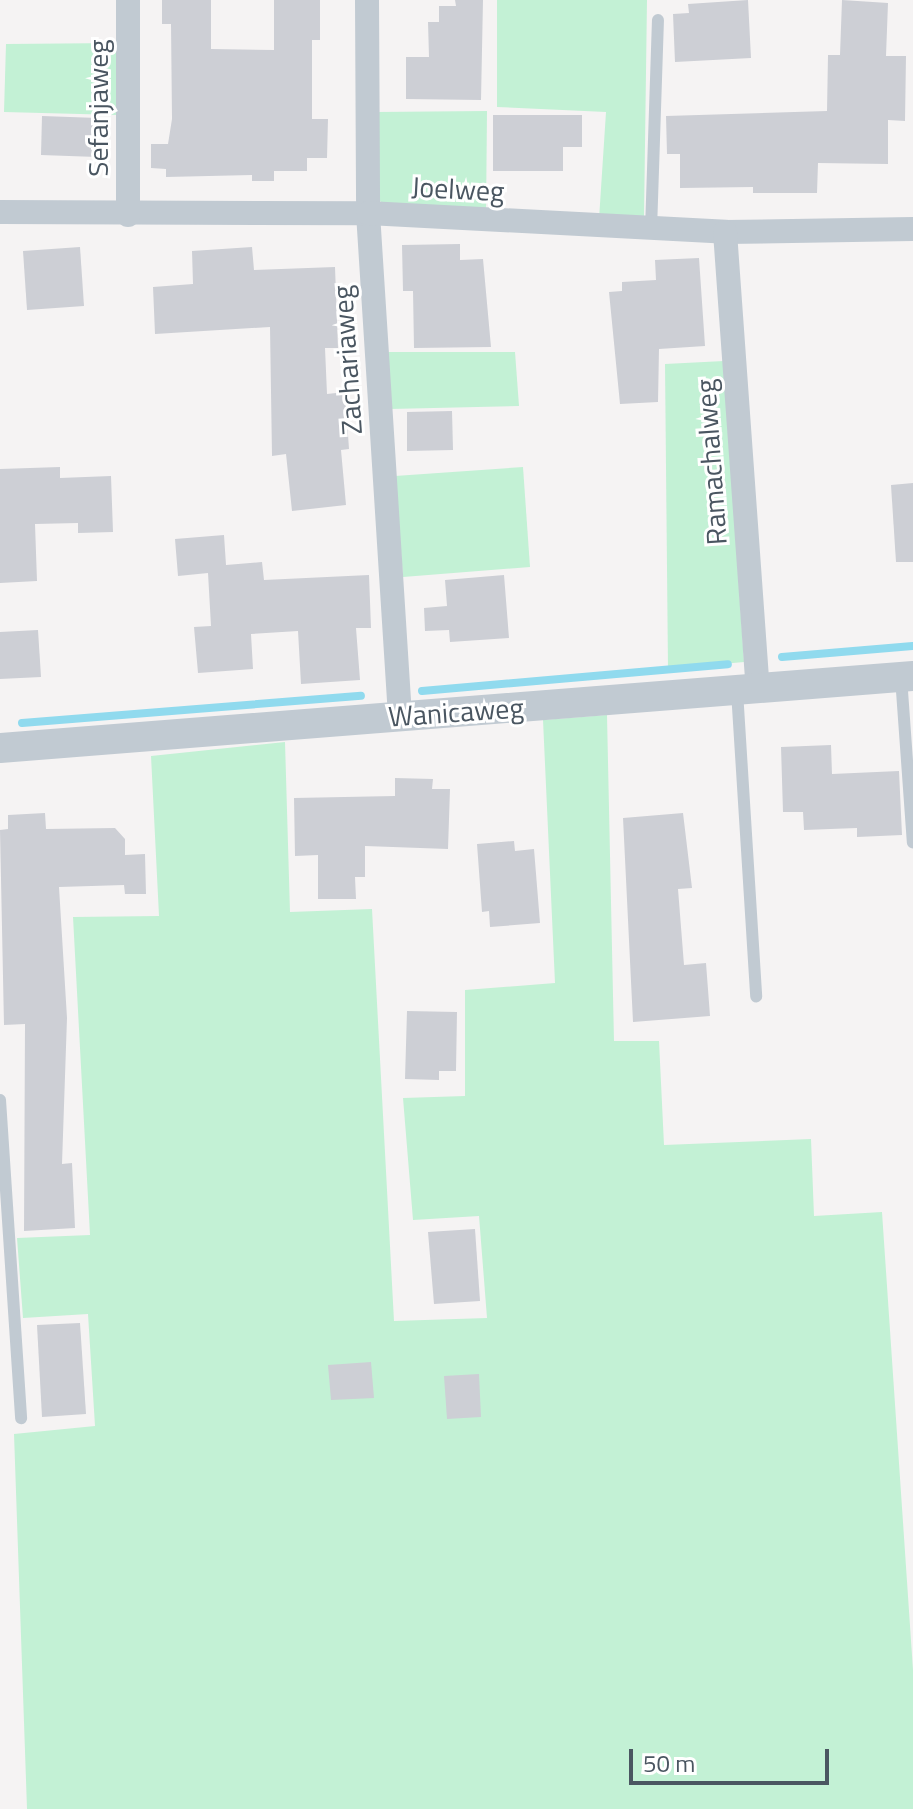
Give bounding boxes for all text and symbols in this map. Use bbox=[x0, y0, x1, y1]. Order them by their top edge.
street label: Sefanjaweg bbox=[81, 39, 115, 177]
street label: Joelweg bbox=[411, 170, 505, 208]
street label: Zachariaweg bbox=[325, 284, 369, 436]
street label: Ramachalweg bbox=[688, 378, 734, 546]
street label: Wanicaweg bbox=[387, 691, 525, 733]
scale bar bbox=[633, 1733, 833, 1783]
text: 50 m bbox=[643, 1745, 695, 1781]

